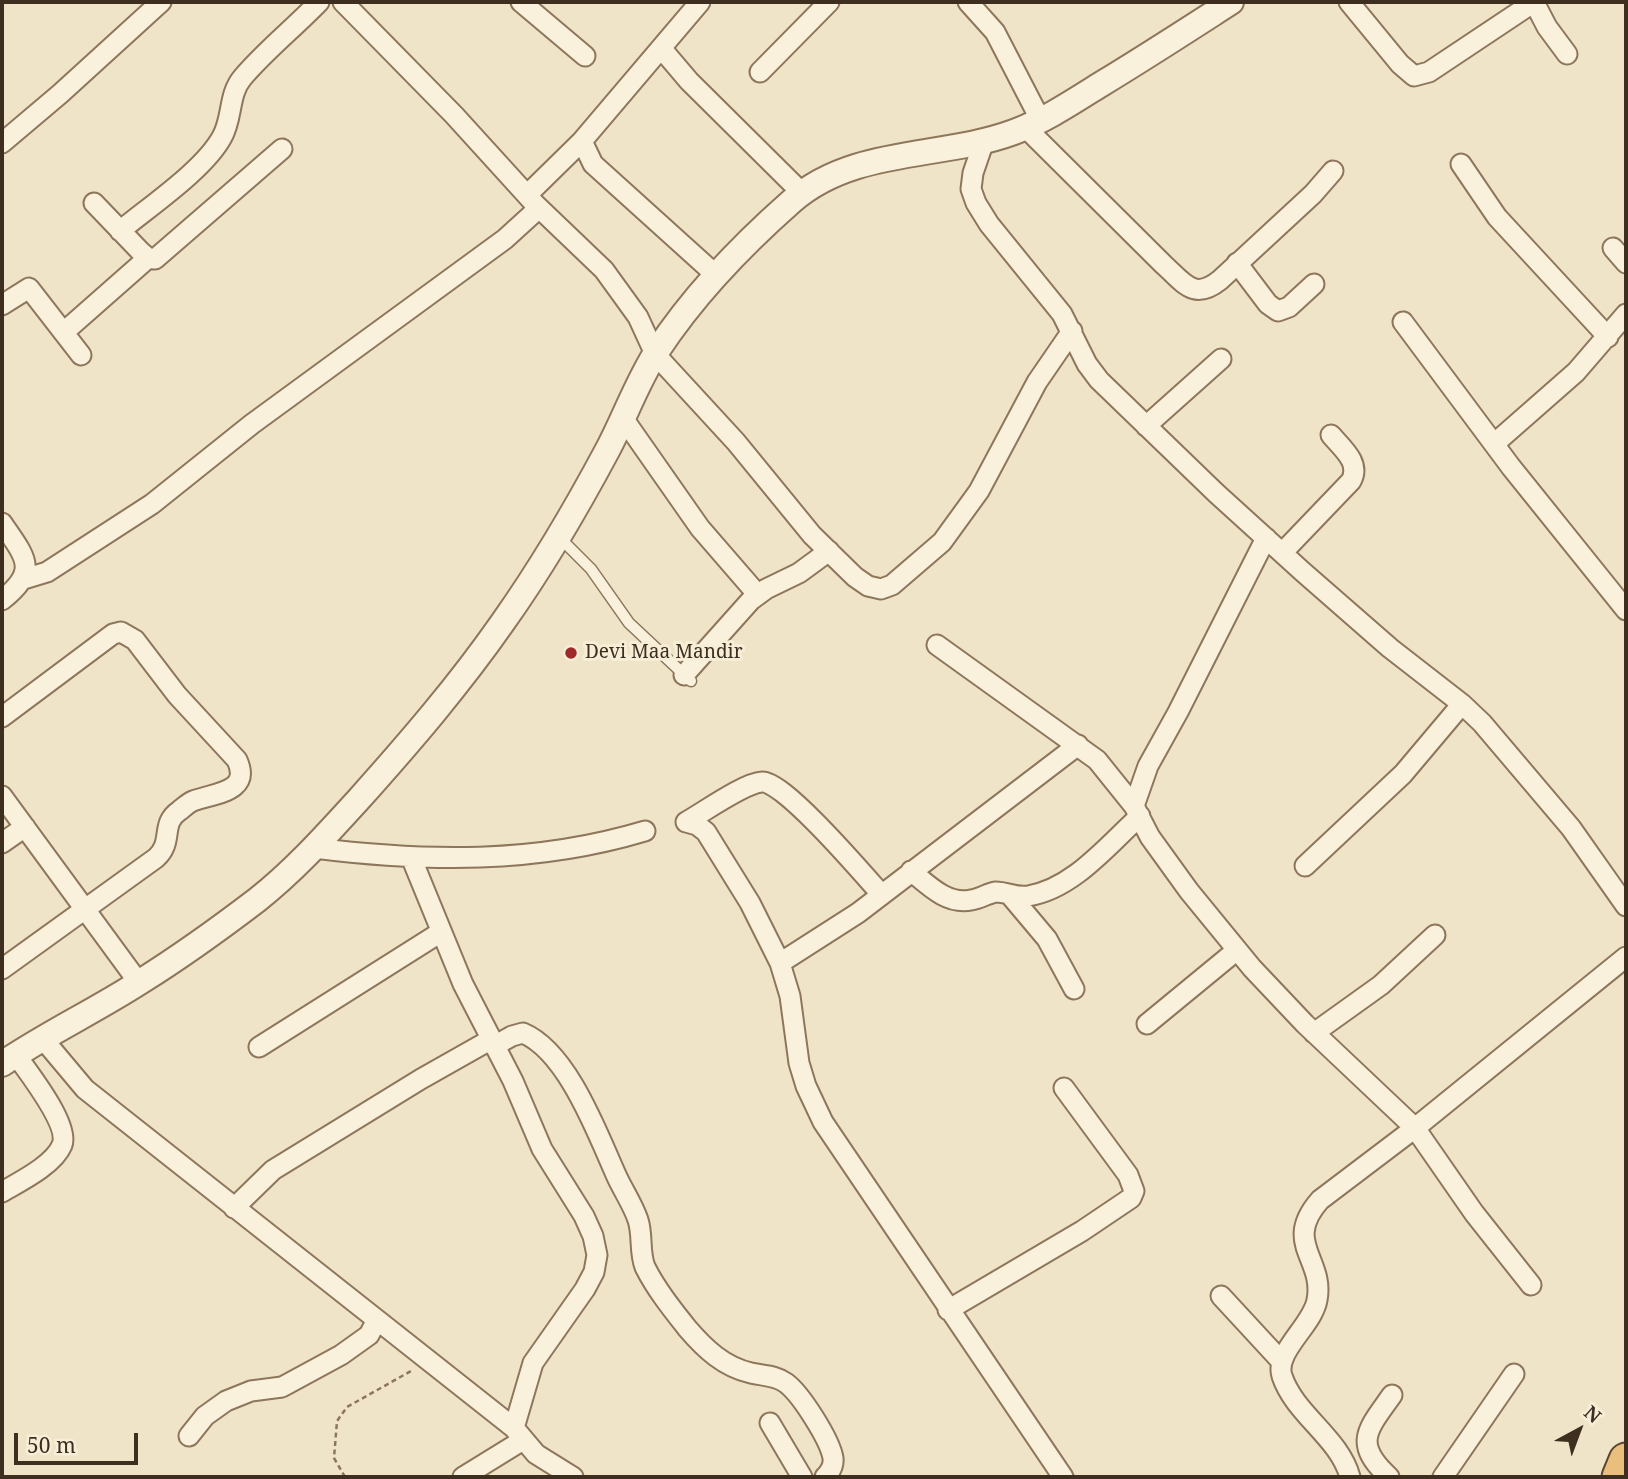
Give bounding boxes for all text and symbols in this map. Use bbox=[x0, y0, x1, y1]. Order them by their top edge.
place label: Devi Maa Mandir bbox=[585, 642, 743, 664]
marker: Devi Maa Mandir bbox=[563, 645, 579, 661]
north arrow bbox=[1544, 1395, 1614, 1465]
text: N bbox=[1579, 1399, 1607, 1429]
scale bar bbox=[18, 1420, 142, 1464]
text: 50 m bbox=[27, 1431, 76, 1459]

